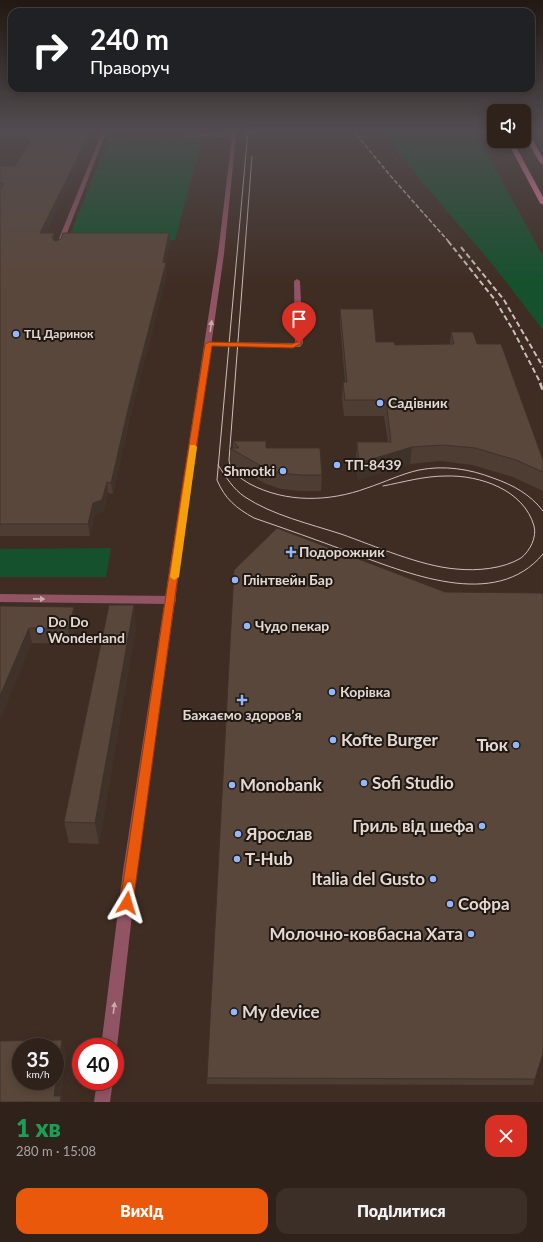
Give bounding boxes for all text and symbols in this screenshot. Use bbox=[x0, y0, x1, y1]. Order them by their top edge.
text: 240 m bbox=[90, 22, 169, 56]
icon: right bbox=[24, 24, 76, 76]
text: Праворуч bbox=[90, 56, 170, 78]
map controls bbox=[487, 104, 531, 148]
button: sound bbox=[487, 104, 531, 148]
pin bbox=[282, 302, 316, 343]
icon: arrive bbox=[288, 308, 310, 330]
one-way arrow bbox=[208, 320, 214, 332]
place label: ТЦ Даринок bbox=[24, 326, 94, 341]
marker: ТЦ Даринок bbox=[11, 329, 21, 339]
place label: Садівник bbox=[388, 394, 448, 411]
marker: Садівник bbox=[375, 398, 385, 408]
place label: ТП-8439 bbox=[345, 456, 402, 473]
marker: ТП-8439 bbox=[332, 460, 342, 470]
place label: Shmotki bbox=[224, 462, 275, 479]
marker: Shmotki bbox=[278, 466, 288, 476]
place label: Подорожник bbox=[299, 543, 385, 560]
marker: Подорожник bbox=[286, 547, 296, 557]
place label: Глінтвейн Бар bbox=[243, 571, 333, 588]
marker: Глінтвейн Бар bbox=[230, 575, 240, 585]
one-way arrow bbox=[33, 596, 46, 602]
place label: Do Do Wonderland bbox=[48, 613, 125, 646]
place label: Чудо пекар bbox=[255, 617, 329, 634]
marker: Чудо пекар bbox=[242, 621, 252, 631]
marker: Do Do Wonderland bbox=[35, 625, 45, 635]
place label: Корівка bbox=[340, 683, 390, 700]
marker: Корівка bbox=[327, 687, 337, 697]
marker: Бажаємо здоровʼя bbox=[237, 695, 247, 705]
place label: Бажаємо здоровʼя bbox=[182, 706, 302, 723]
place label: Kofte Burger bbox=[341, 729, 439, 750]
place label: Тюк bbox=[477, 734, 509, 755]
marker: Kofte Burger bbox=[328, 735, 338, 745]
marker: Тюк bbox=[511, 740, 521, 750]
place label: Sofi Studio bbox=[372, 772, 454, 793]
place label: Monobank bbox=[240, 774, 323, 795]
marker: Sofi Studio bbox=[359, 778, 369, 788]
marker: Monobank bbox=[227, 780, 237, 790]
place label: Гриль від шефа bbox=[353, 815, 474, 836]
marker: Гриль від шефа bbox=[477, 821, 487, 831]
place label: Ярослав bbox=[245, 823, 312, 844]
marker: Ярослав bbox=[233, 829, 243, 839]
place label: T-Hub bbox=[245, 848, 293, 869]
marker: T-Hub bbox=[232, 854, 242, 864]
place label: Italia del Gusto bbox=[312, 868, 425, 889]
marker: Italia del Gusto bbox=[428, 874, 438, 884]
position arrow bbox=[106, 882, 148, 924]
place label: Софра bbox=[458, 893, 510, 914]
marker: Софра bbox=[445, 899, 455, 909]
place label: Молочно-ковбасна Хата bbox=[269, 923, 463, 944]
marker: Молочно-ковбасна Хата bbox=[466, 929, 476, 939]
place label: My device bbox=[242, 1001, 319, 1022]
one-way arrow bbox=[111, 1002, 117, 1014]
marker: My device bbox=[229, 1007, 239, 1017]
speed limit sign: 40 bbox=[72, 1038, 124, 1090]
text: 35 bbox=[26, 1047, 50, 1071]
text: km/h bbox=[26, 1068, 50, 1080]
text: 1 хв bbox=[16, 1113, 61, 1142]
button: close bbox=[485, 1115, 527, 1157]
text: 280 m · 15:08 bbox=[16, 1143, 96, 1159]
button: Вихід bbox=[16, 1188, 268, 1234]
button: Поділитися bbox=[276, 1188, 527, 1234]

